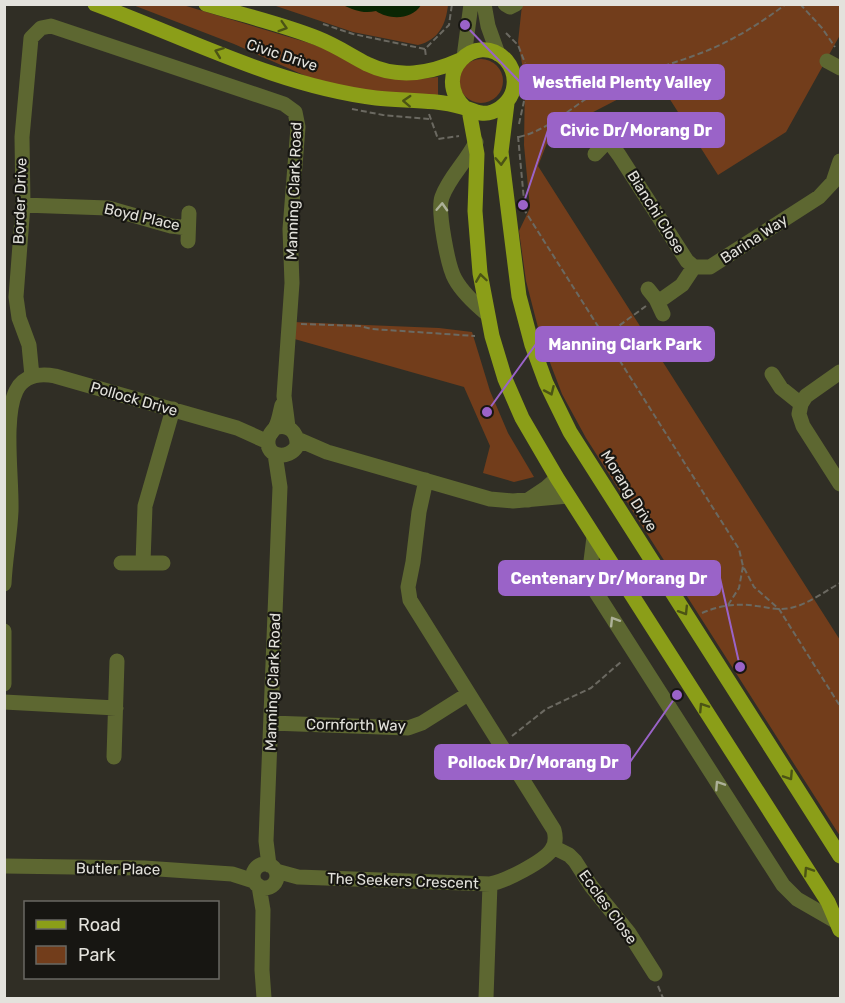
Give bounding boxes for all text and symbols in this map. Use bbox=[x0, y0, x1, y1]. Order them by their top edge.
one-way arrow bbox=[277, 20, 288, 32]
street label: Civic Drive bbox=[244, 35, 320, 75]
one-way arrow bbox=[214, 47, 225, 60]
callout: Westfield Plenty Valley bbox=[520, 65, 724, 99]
text: Westfield Plenty Valley bbox=[532, 73, 712, 92]
one-way arrow bbox=[403, 94, 412, 107]
callout: Civic Dr/Morang Dr bbox=[548, 113, 724, 147]
text: Civic Dr/Morang Dr bbox=[560, 121, 713, 140]
street label: Manning Clark Road bbox=[283, 122, 305, 260]
one-way arrow bbox=[495, 156, 508, 165]
street label: Border Drive bbox=[9, 157, 31, 245]
street label: Bianchi Close bbox=[623, 167, 689, 257]
street label: Boyd Place bbox=[102, 200, 182, 234]
one-way arrow bbox=[435, 202, 448, 211]
street label: Barina Way bbox=[717, 211, 791, 267]
one-way arrow bbox=[476, 274, 488, 283]
callout: Manning Clark Park bbox=[536, 327, 714, 361]
text: Manning Clark Park bbox=[548, 335, 702, 354]
street label: Pollock Drive bbox=[88, 378, 180, 420]
one-way arrow bbox=[543, 385, 555, 396]
street label: Morang Drive bbox=[597, 447, 661, 535]
callout: Centenary Dr/Morang Dr bbox=[499, 561, 720, 595]
text: Centenary Dr/Morang Dr bbox=[511, 569, 708, 588]
one-way arrow bbox=[677, 605, 689, 615]
street label: Manning Clark Road bbox=[262, 613, 284, 751]
one-way arrow bbox=[611, 616, 622, 627]
one-way arrow bbox=[698, 703, 710, 713]
street label: Cornforth Way bbox=[306, 715, 406, 735]
callout: Pollock Dr/Morang Dr bbox=[435, 745, 630, 779]
text: Pollock Dr/Morang Dr bbox=[448, 753, 619, 772]
one-way arrow bbox=[782, 769, 793, 780]
one-way arrow bbox=[715, 781, 726, 792]
street label: Butler Place bbox=[76, 859, 160, 879]
street label: Eccles Close bbox=[575, 866, 641, 948]
one-way arrow bbox=[803, 867, 815, 877]
street label: The Seekers Crescent bbox=[327, 869, 479, 893]
legend bbox=[24, 901, 219, 979]
text: Road bbox=[78, 914, 121, 936]
text: Park bbox=[78, 944, 116, 966]

